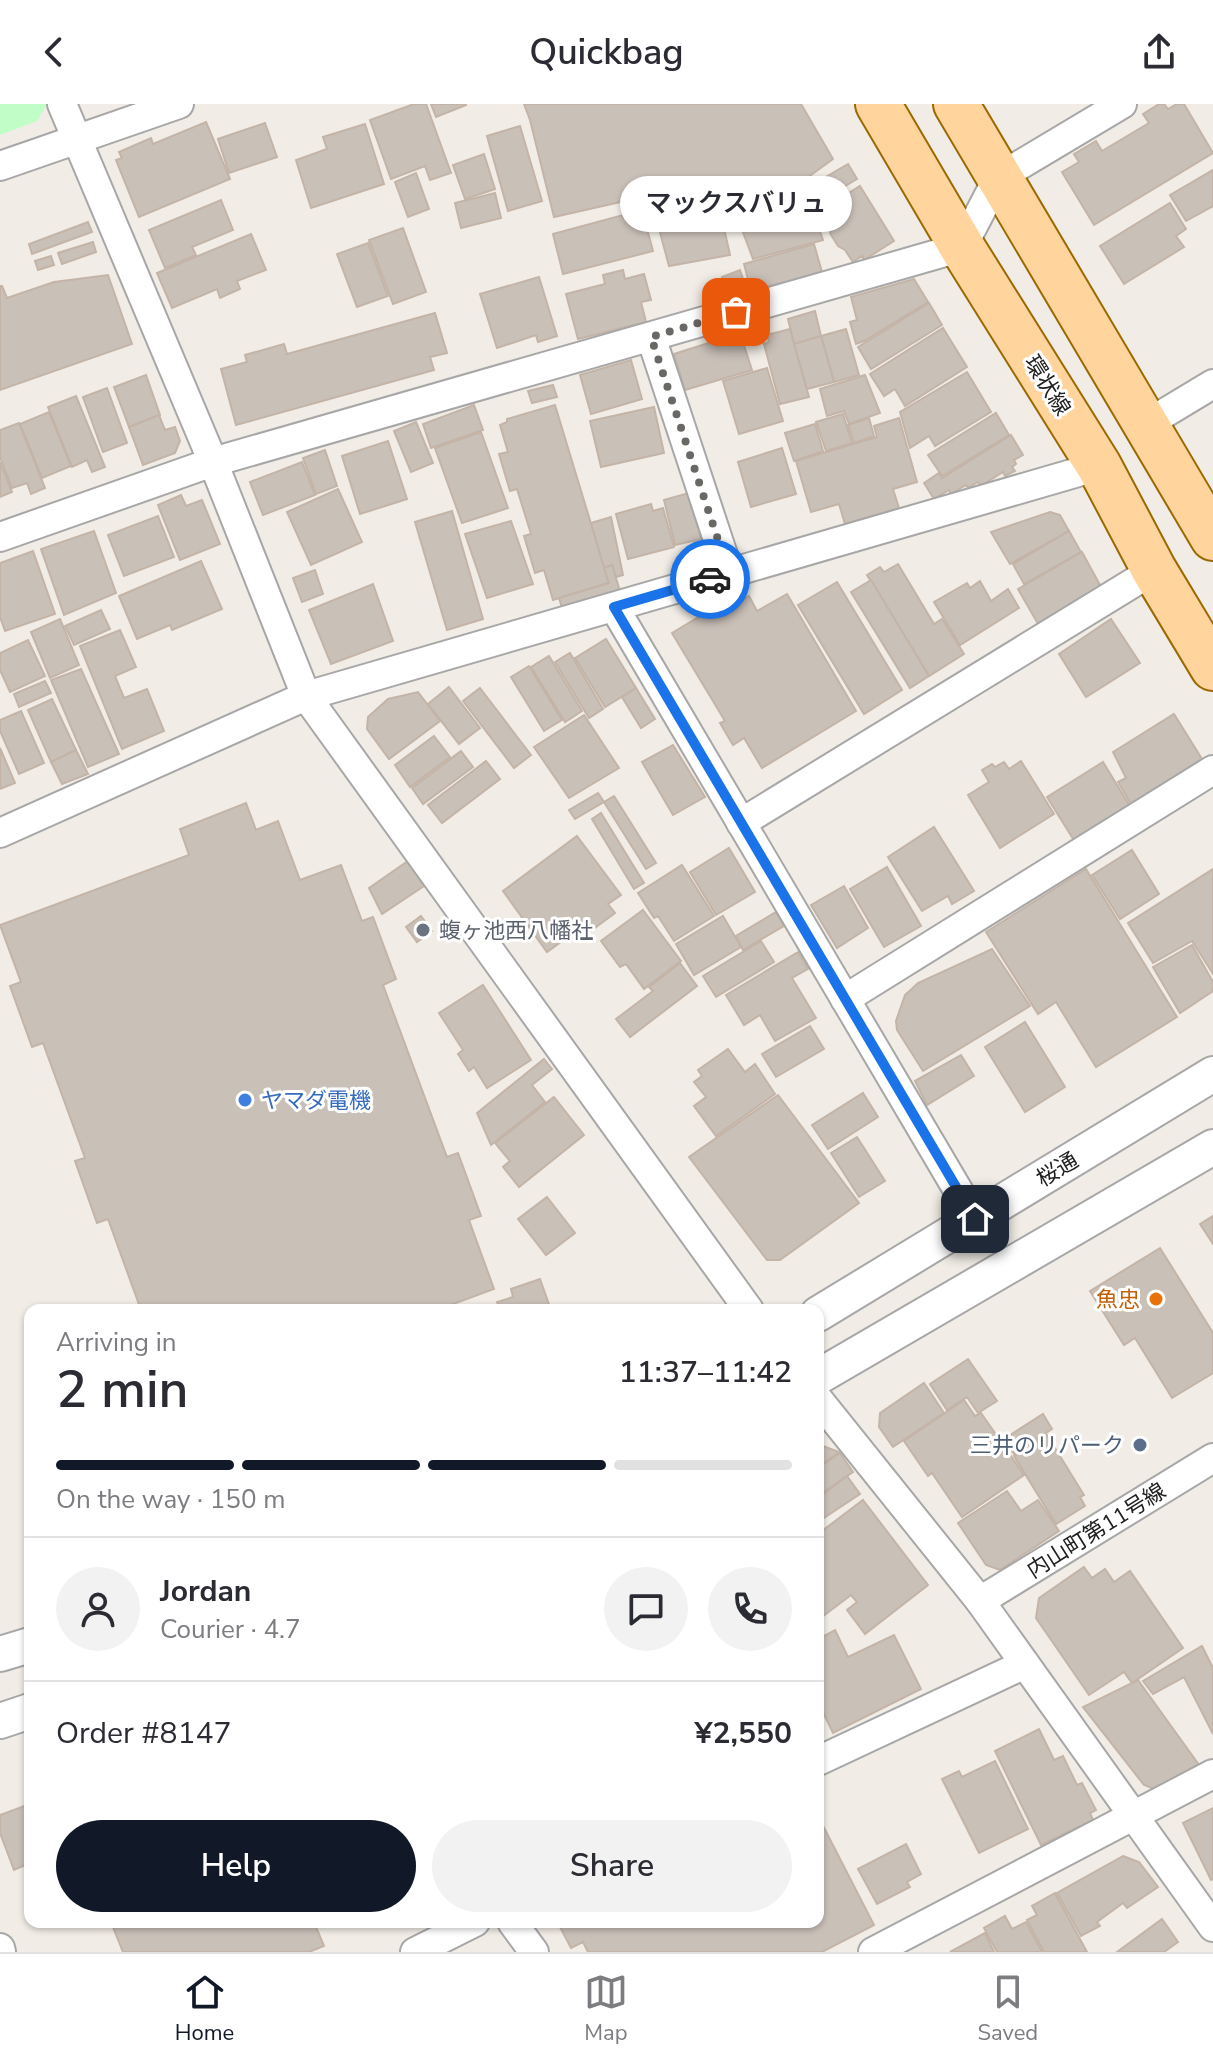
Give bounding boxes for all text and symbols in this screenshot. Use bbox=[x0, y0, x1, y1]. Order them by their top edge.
text: Quickbag bbox=[529, 28, 684, 77]
icon: back bbox=[32, 30, 76, 74]
icon: share bbox=[1137, 30, 1181, 74]
callout: マックスバリュ bbox=[620, 176, 852, 232]
text: マックスバリュ bbox=[645, 186, 827, 221]
pin bbox=[702, 278, 770, 346]
icon: bag bbox=[714, 290, 758, 334]
street label: 環状線 bbox=[1017, 350, 1077, 421]
courier bbox=[670, 539, 750, 619]
icon: car bbox=[688, 557, 732, 601]
place label: 蝮ヶ池西八幡社 bbox=[439, 916, 593, 946]
marker: 蝮ヶ池西八幡社 bbox=[414, 921, 432, 939]
place label: ヤマダ電機 bbox=[261, 1086, 371, 1116]
marker: ヤマダ電機 bbox=[236, 1091, 254, 1109]
street label: 桜通 bbox=[1031, 1146, 1084, 1194]
pin bbox=[941, 1185, 1009, 1253]
icon: home bbox=[953, 1197, 997, 1241]
place label: 魚忠 bbox=[1096, 1285, 1140, 1315]
marker: 魚忠 bbox=[1147, 1290, 1165, 1308]
text: Arriving in bbox=[56, 1325, 177, 1360]
text: 11:37–11:42 bbox=[619, 1352, 792, 1393]
text: 2 min bbox=[56, 1354, 189, 1425]
place label: 三井のリパーク bbox=[970, 1431, 1124, 1461]
marker: 三井のリパーク bbox=[1131, 1436, 1149, 1454]
street label: 内山町第11号線 bbox=[1021, 1476, 1172, 1586]
text: On the way · 150 m bbox=[56, 1482, 285, 1517]
button: person bbox=[56, 1567, 140, 1651]
button: chat bbox=[604, 1567, 688, 1651]
button: phone bbox=[708, 1567, 792, 1651]
text: Jordan bbox=[160, 1571, 251, 1612]
text: Courier · 4.7 bbox=[160, 1612, 301, 1647]
text: Order #8147 bbox=[56, 1713, 231, 1754]
text: ¥2,550 bbox=[695, 1713, 792, 1754]
button: Help bbox=[56, 1820, 416, 1912]
button: Share bbox=[432, 1820, 792, 1912]
tab: Home bbox=[175, 1970, 234, 2048]
tab: Map bbox=[584, 1970, 628, 2048]
tab: Saved bbox=[977, 1970, 1038, 2048]

